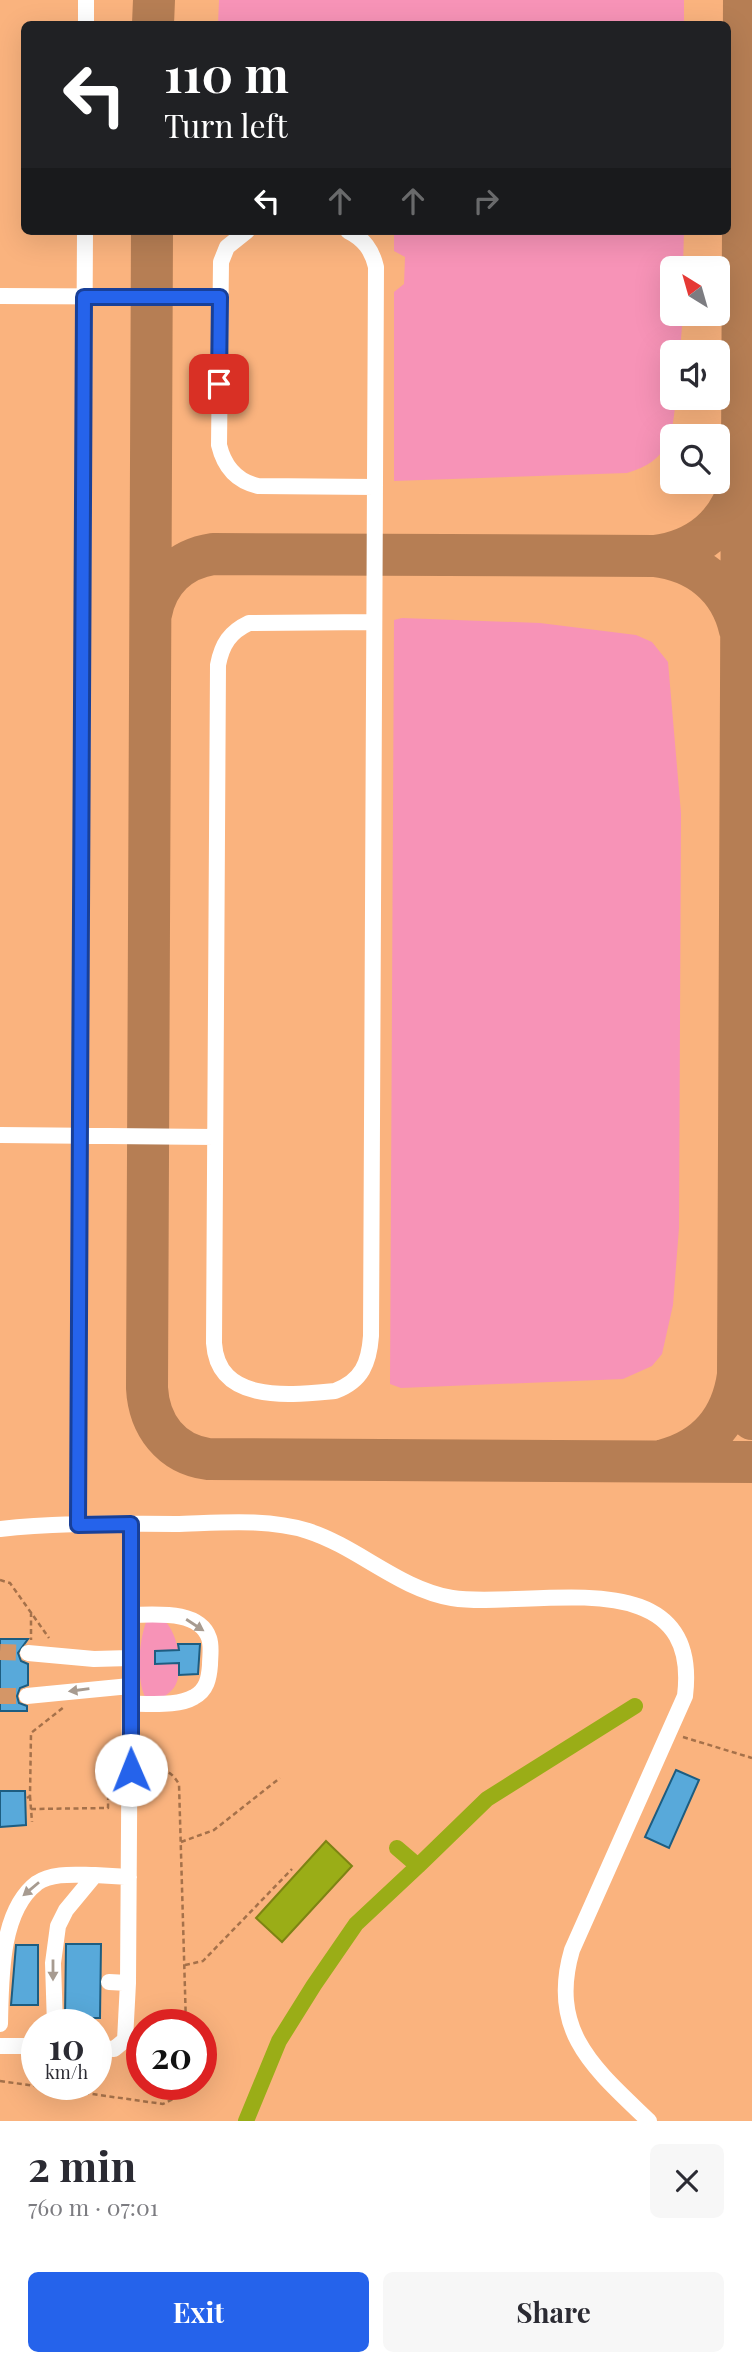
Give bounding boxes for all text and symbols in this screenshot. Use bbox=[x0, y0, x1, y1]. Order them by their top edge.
text: 110 m bbox=[164, 40, 289, 105]
icon: left bbox=[49, 49, 140, 140]
text: Turn left bbox=[164, 103, 288, 146]
icon: left bbox=[248, 182, 286, 220]
icon: ahead bbox=[321, 182, 359, 220]
icon: ahead bbox=[394, 182, 432, 220]
icon: right bbox=[467, 182, 505, 220]
north arrow bbox=[660, 256, 730, 326]
map controls bbox=[660, 256, 730, 494]
button: sound bbox=[660, 340, 730, 410]
pin bbox=[189, 354, 249, 414]
icon: arrive bbox=[200, 365, 238, 403]
button: search bbox=[660, 424, 730, 494]
one-way arrow bbox=[185, 1619, 205, 1632]
one-way arrow bbox=[68, 1685, 90, 1696]
position arrow bbox=[94, 1733, 168, 1807]
one-way arrow bbox=[22, 1881, 40, 1897]
one-way arrow bbox=[47, 1960, 59, 1982]
speed limit sign: 20 bbox=[126, 2009, 217, 2100]
text: 10 bbox=[49, 2022, 84, 2069]
text: km/h bbox=[45, 2060, 88, 2084]
text: 2 min bbox=[28, 2137, 136, 2193]
button: close bbox=[650, 2144, 724, 2218]
text: 760 m · 07:01 bbox=[28, 2191, 158, 2222]
button: Exit bbox=[28, 2272, 369, 2352]
button: Share bbox=[383, 2272, 724, 2352]

